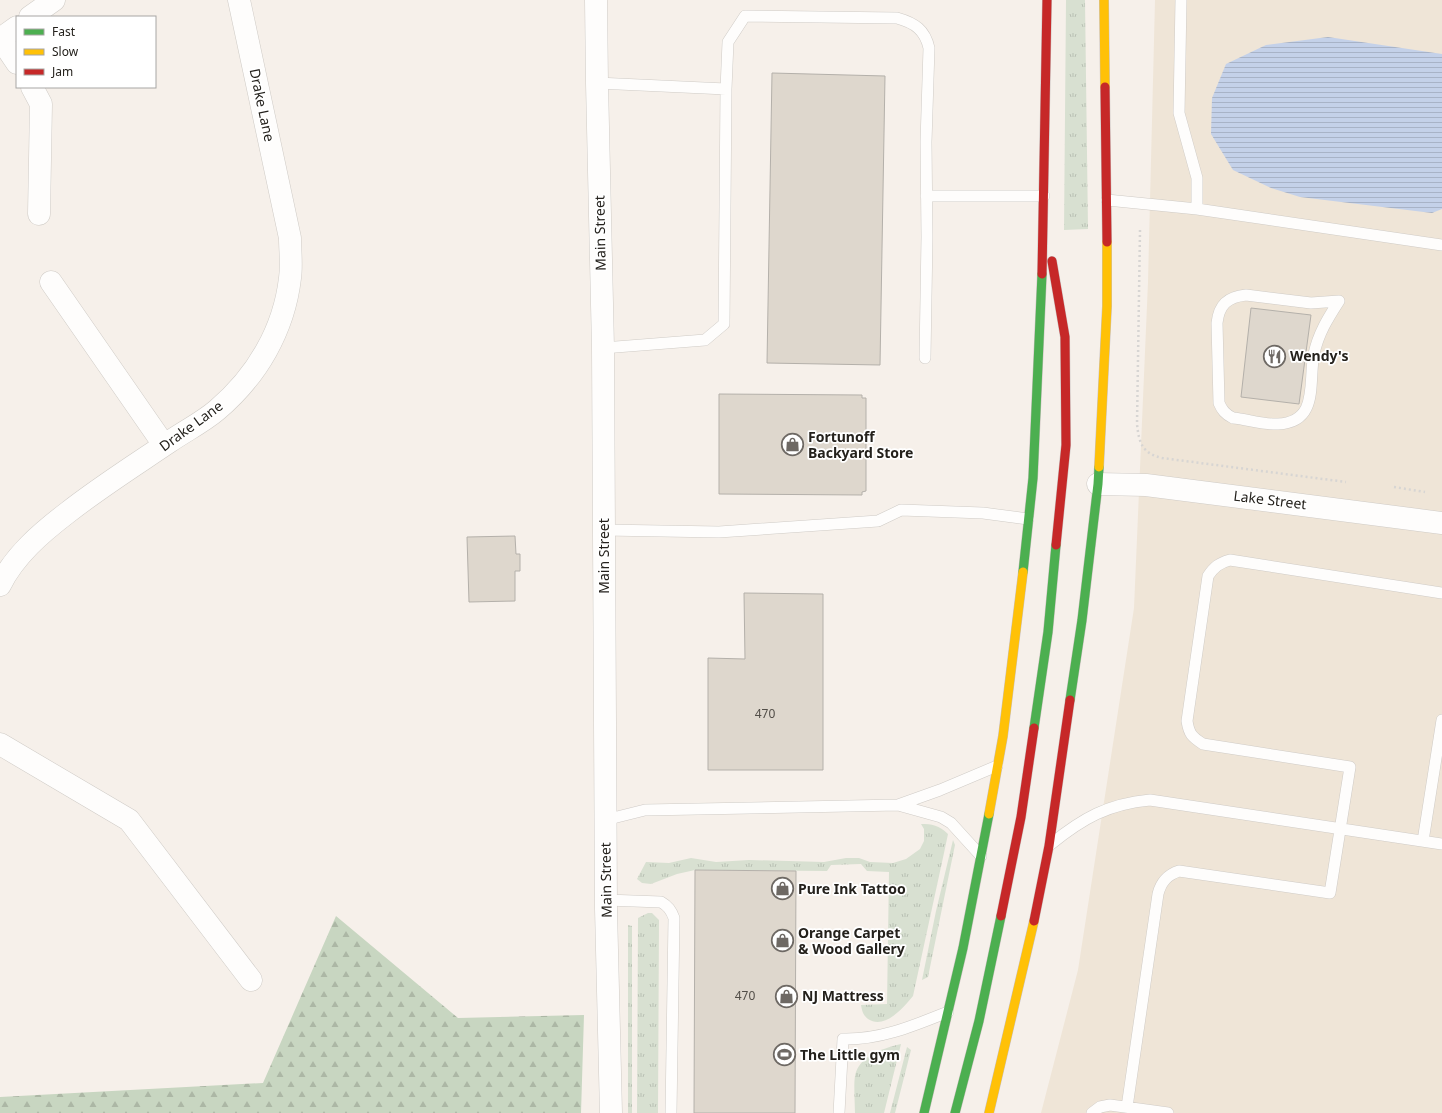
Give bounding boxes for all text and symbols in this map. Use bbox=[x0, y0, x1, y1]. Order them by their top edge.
legend bbox=[16, 16, 156, 88]
text: Fast bbox=[52, 23, 76, 40]
text: Slow bbox=[52, 43, 79, 60]
text: Jam bbox=[51, 63, 73, 80]
street label: Drake Lane bbox=[245, 67, 280, 143]
street label: Main Street bbox=[589, 195, 610, 271]
restaurant icon: Wendy's bbox=[1262, 343, 1288, 369]
place label: Wendy's bbox=[1290, 346, 1348, 365]
street label: Drake Lane bbox=[155, 396, 226, 455]
place label: Fortunoff Backyard Store bbox=[808, 427, 913, 462]
shop icon: Fortunoff Backyard Store bbox=[780, 432, 806, 458]
street label: Lake Street bbox=[1233, 486, 1308, 513]
street label: Main Street bbox=[594, 518, 613, 594]
house number: 470 bbox=[755, 705, 775, 722]
street label: Main Street bbox=[595, 842, 616, 918]
shop icon: Pure Ink Tattoo bbox=[769, 876, 795, 902]
place label: Pure Ink Tattoo bbox=[798, 879, 906, 898]
place label: Orange Carpet & Wood Gallery bbox=[798, 923, 905, 958]
shop icon: Orange Carpet & Wood Gallery bbox=[769, 928, 795, 954]
shop icon: NJ Mattress bbox=[773, 983, 799, 1009]
place label: NJ Mattress bbox=[802, 986, 884, 1005]
house number: 470 bbox=[735, 987, 755, 1004]
sports icon: The Little gym bbox=[772, 1042, 798, 1068]
place label: The Little gym bbox=[800, 1045, 900, 1064]

